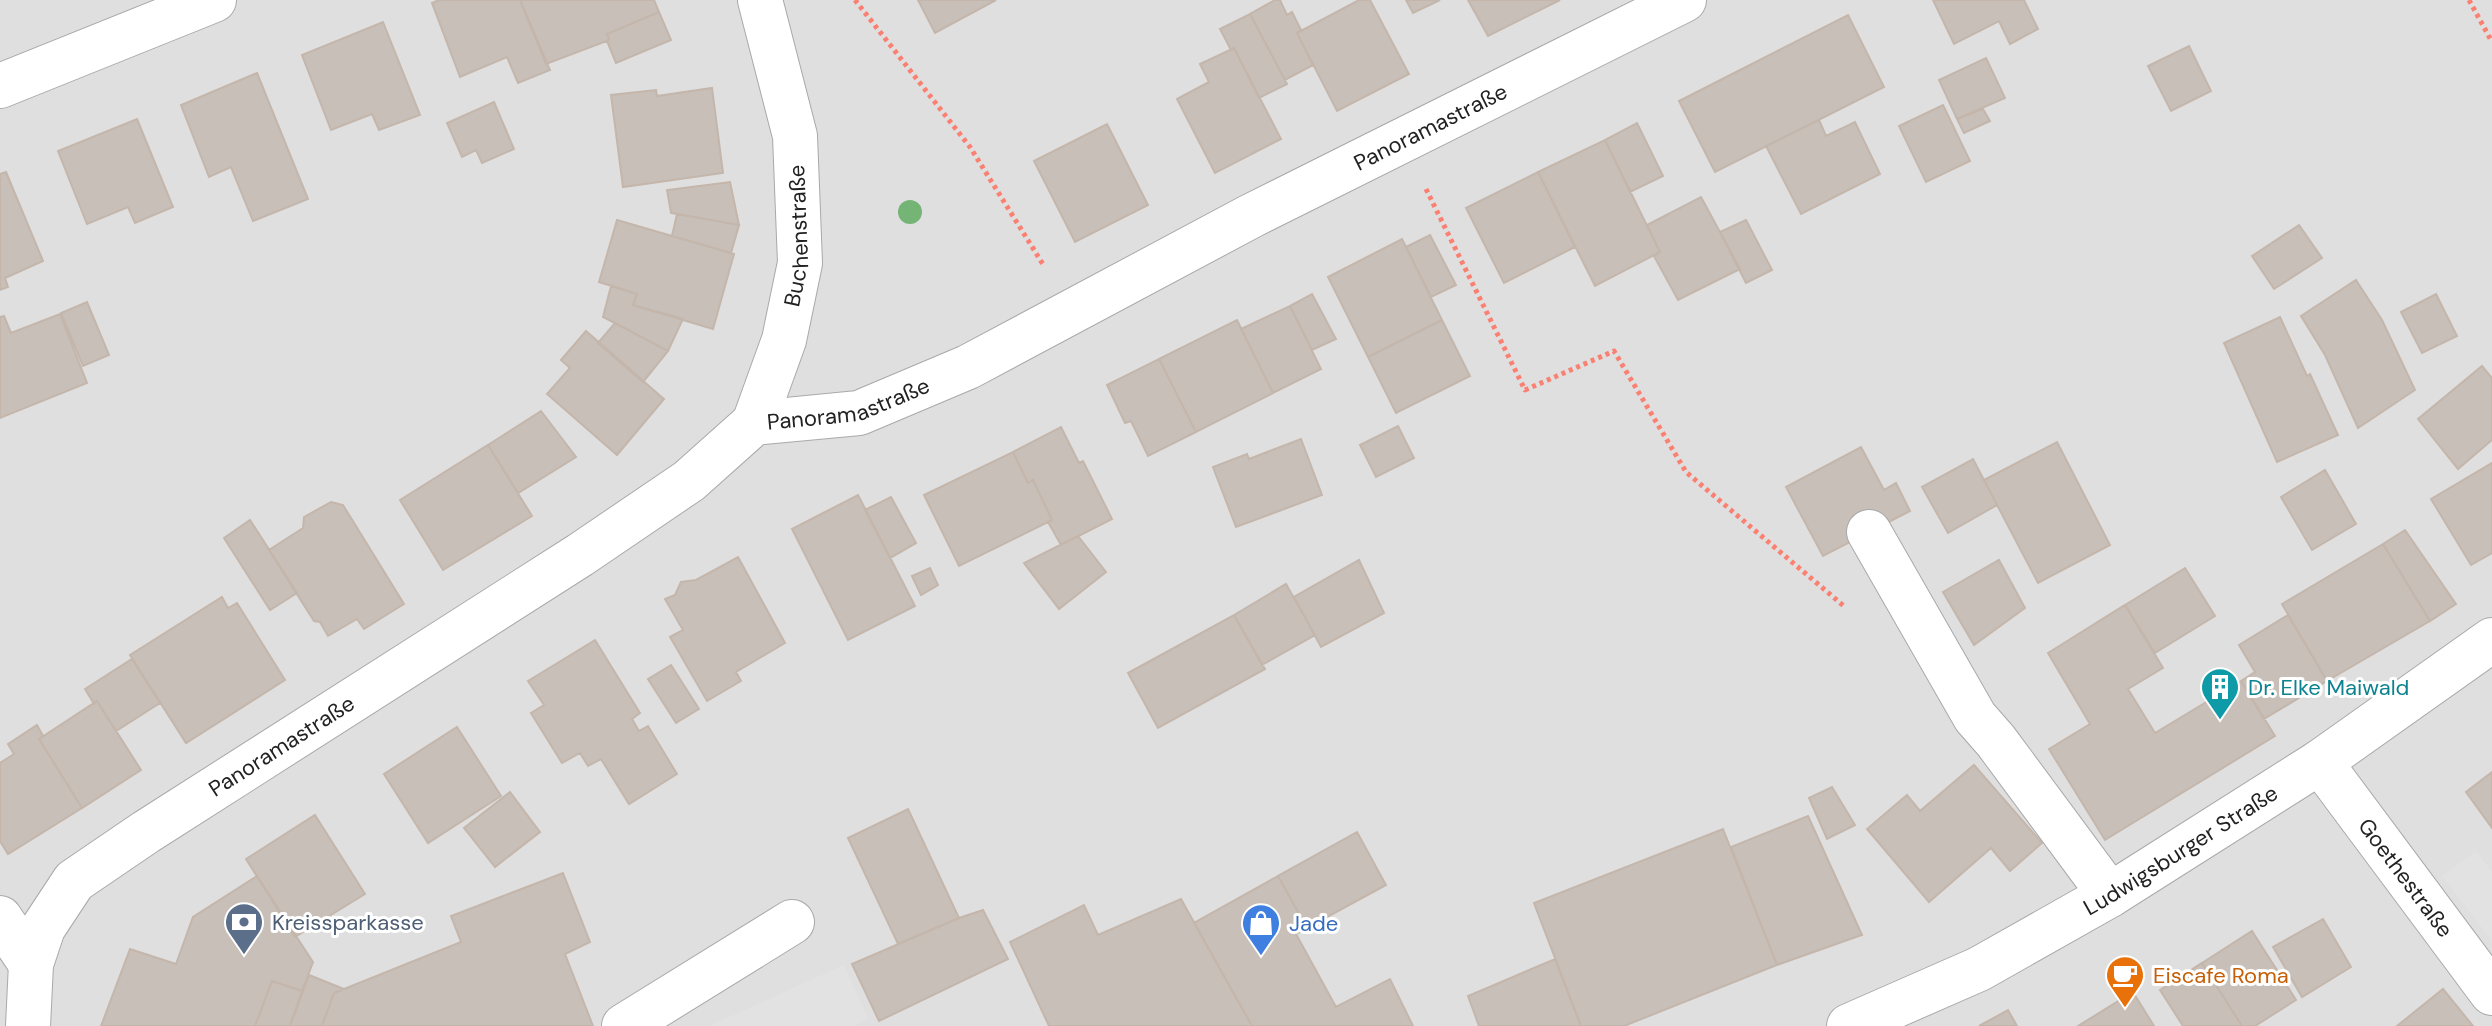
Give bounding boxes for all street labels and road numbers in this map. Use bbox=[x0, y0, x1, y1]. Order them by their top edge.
street label: Panoramastraße bbox=[1349, 77, 1512, 177]
street label: Buchenstraße bbox=[777, 164, 815, 309]
street label: Panoramastraße bbox=[766, 371, 934, 437]
street label: Panoramastraße bbox=[203, 689, 360, 803]
street label: Ludwigsburger Straße bbox=[2078, 778, 2283, 922]
street label: Goethestraße bbox=[2352, 812, 2460, 943]

